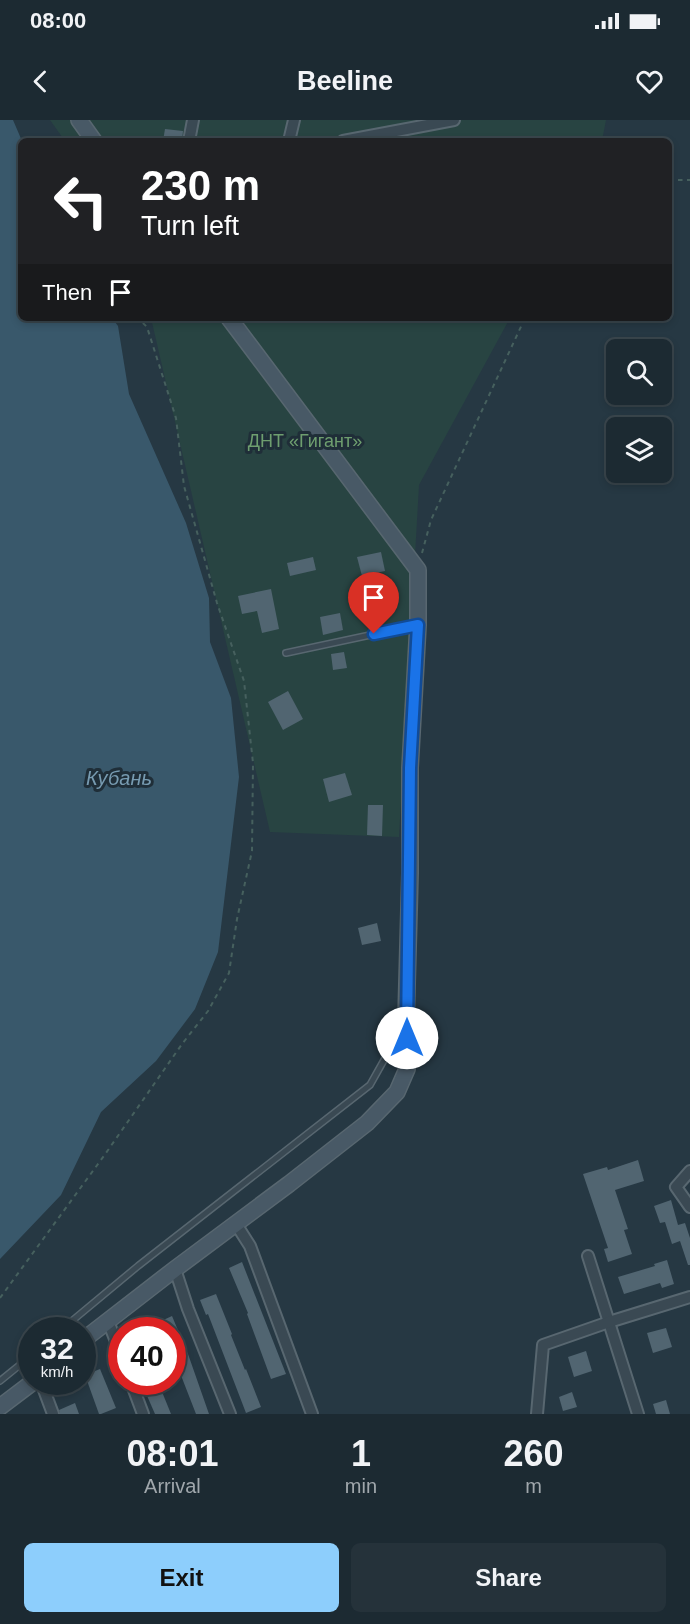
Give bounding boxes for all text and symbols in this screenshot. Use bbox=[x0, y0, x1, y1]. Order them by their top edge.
text: 08:00 bbox=[30, 8, 86, 33]
icon: back bbox=[24, 65, 57, 98]
icon: heart bbox=[633, 65, 666, 98]
text: Beeline bbox=[297, 66, 393, 96]
icon: left bbox=[42, 162, 120, 240]
text: 230 m bbox=[141, 162, 260, 209]
text: Turn left bbox=[141, 211, 239, 241]
icon: arrive bbox=[104, 276, 137, 309]
text: Then bbox=[42, 280, 92, 305]
map controls bbox=[606, 339, 672, 483]
button: search bbox=[606, 339, 672, 405]
button: layers bbox=[606, 417, 672, 483]
park label: ДНТ «Гигант» bbox=[248, 431, 362, 451]
pin bbox=[348, 572, 399, 634]
icon: arrive bbox=[357, 581, 390, 614]
water label: Кубань bbox=[86, 767, 152, 789]
position arrow bbox=[375, 1006, 439, 1070]
speed limit sign: 40 bbox=[108, 1317, 186, 1395]
text: 32 bbox=[40, 1332, 74, 1365]
text: km/h bbox=[41, 1363, 73, 1380]
text: 08:01 bbox=[126, 1433, 218, 1474]
text: 1 bbox=[351, 1433, 371, 1474]
text: 260 bbox=[503, 1433, 564, 1474]
text: Arrival bbox=[144, 1475, 201, 1497]
text: min bbox=[345, 1475, 377, 1497]
text: m bbox=[525, 1475, 542, 1497]
button: Exit bbox=[24, 1543, 339, 1612]
button: Share bbox=[351, 1543, 666, 1612]

